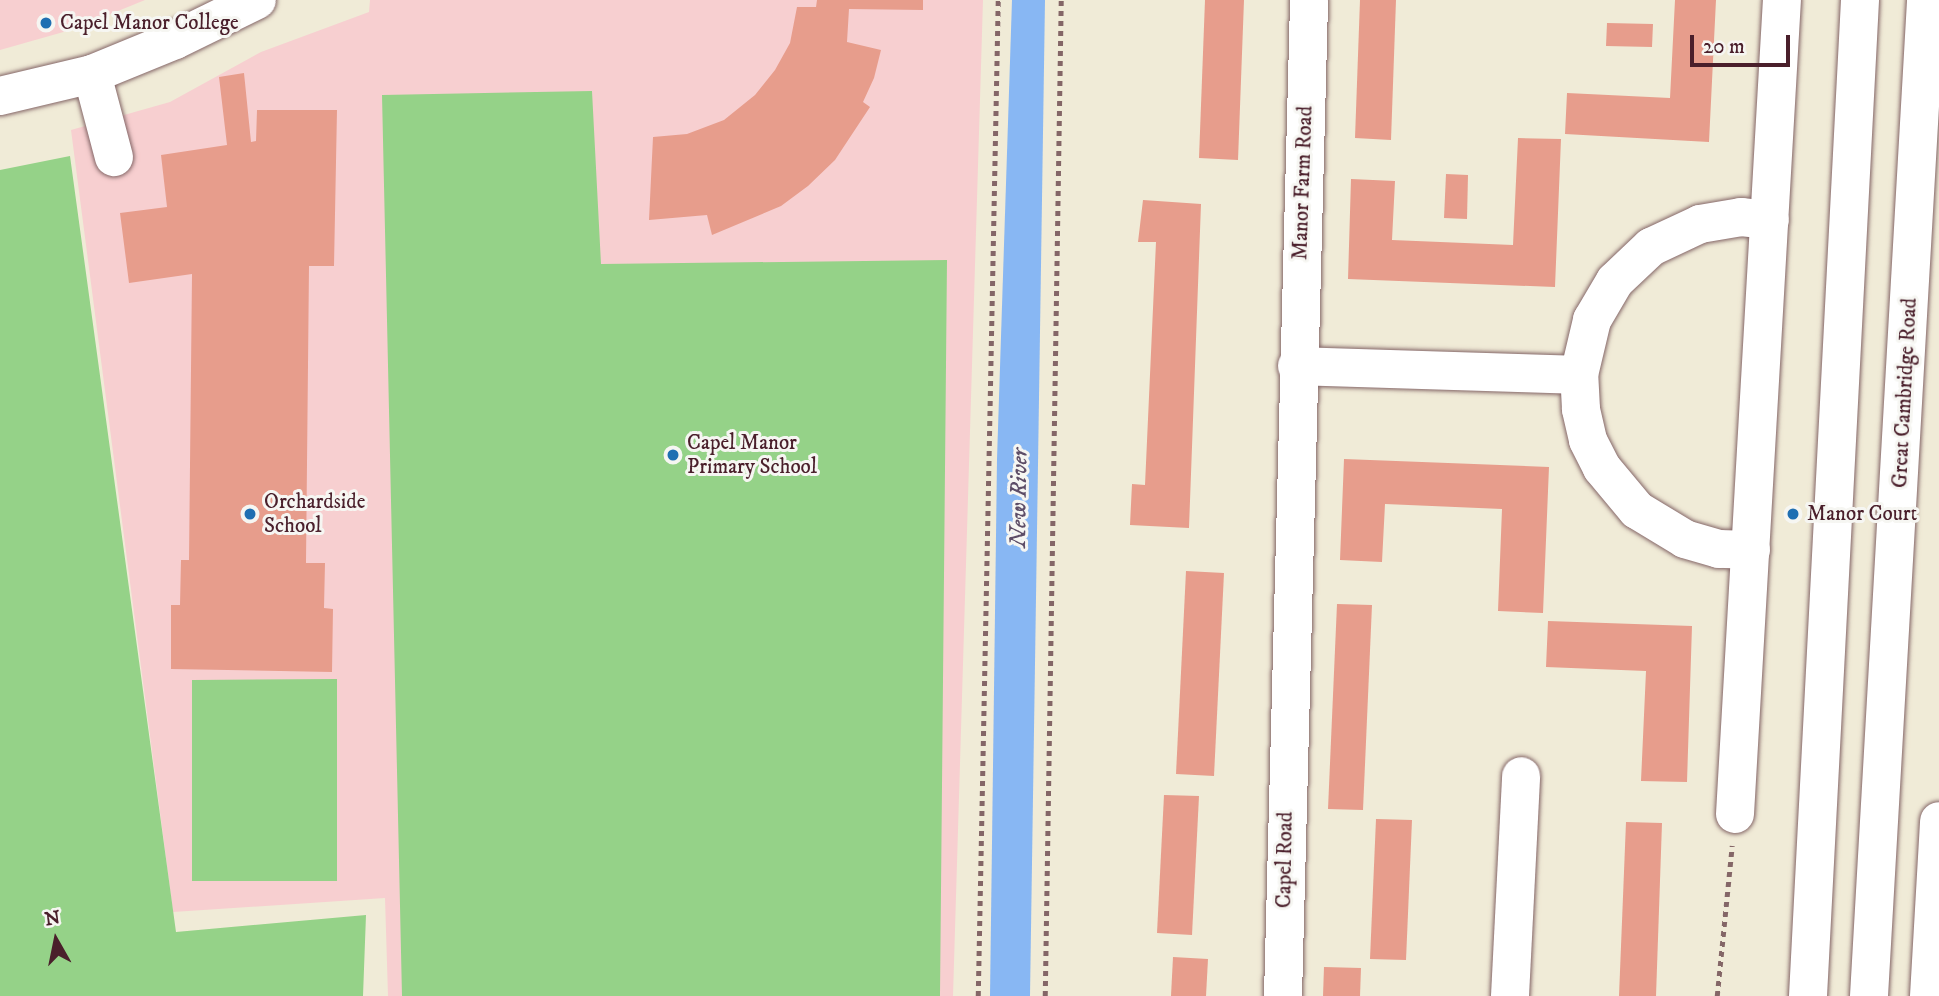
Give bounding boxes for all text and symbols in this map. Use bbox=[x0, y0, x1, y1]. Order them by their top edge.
place label: Capel Manor College bbox=[60, 10, 239, 36]
marker: Capel Manor College bbox=[38, 15, 54, 31]
scale bar bbox=[1694, 21, 1794, 65]
text: 20 m bbox=[1703, 34, 1745, 60]
street label: Manor Farm Road bbox=[1288, 105, 1318, 261]
street label: Great Cambridge Road bbox=[1887, 297, 1923, 489]
place label: Capel Manor Primary School bbox=[687, 430, 817, 480]
marker: Capel Manor Primary School bbox=[665, 447, 681, 463]
water label: New River bbox=[1005, 448, 1035, 548]
place label: Orchardside School bbox=[264, 489, 365, 539]
place label: Manor Court bbox=[1807, 501, 1917, 527]
marker: Orchardside School bbox=[242, 506, 258, 522]
marker: Manor Court bbox=[1785, 506, 1801, 522]
street label: Capel Road bbox=[1272, 812, 1298, 908]
north arrow bbox=[21, 905, 91, 975]
text: N bbox=[43, 906, 62, 931]

